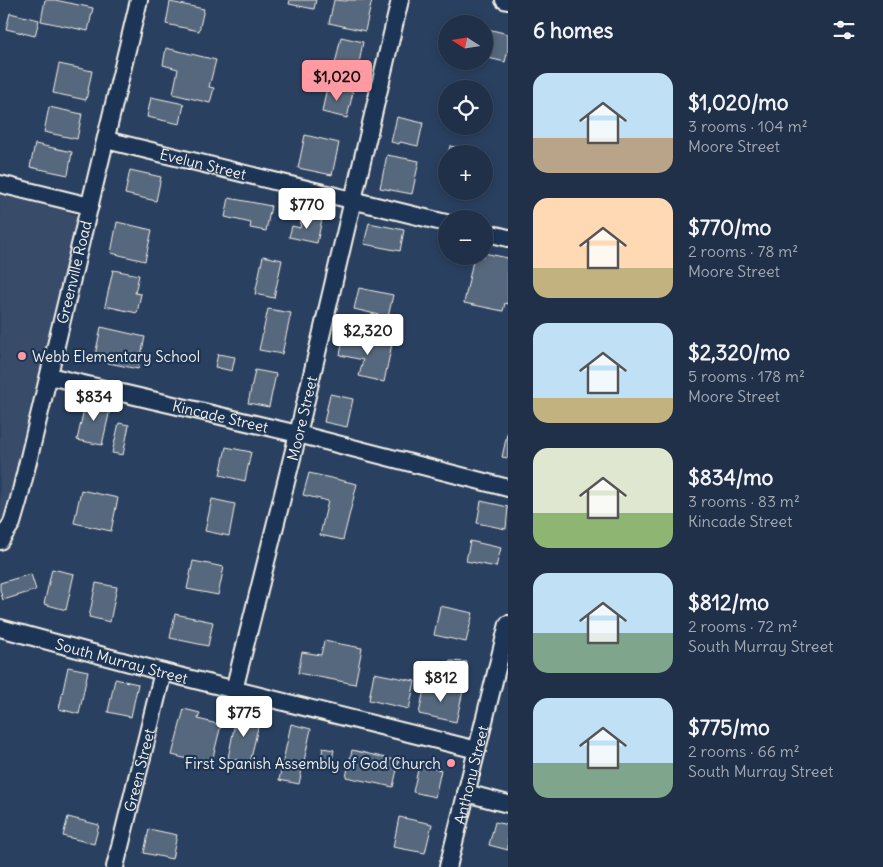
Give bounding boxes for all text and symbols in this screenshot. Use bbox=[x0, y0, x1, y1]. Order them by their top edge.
north arrow bbox=[438, 15, 492, 70]
map controls bbox=[438, 15, 493, 265]
icon: filters bbox=[830, 16, 858, 44]
text: 6 homes bbox=[533, 17, 613, 44]
pin: $1,020 bbox=[296, 59, 378, 102]
text: $1,020 bbox=[313, 66, 361, 86]
button: locate bbox=[438, 80, 493, 135]
text: $1,020/mo bbox=[688, 89, 789, 116]
icon: home bbox=[573, 93, 633, 153]
text: 3 rooms · 104 m² bbox=[688, 116, 808, 136]
text: Moore Street bbox=[688, 136, 780, 156]
street label: Evelyn Street bbox=[158, 144, 248, 183]
button: + bbox=[438, 145, 493, 200]
pin: $770 bbox=[277, 188, 337, 230]
text: $770 bbox=[289, 194, 325, 214]
button: − bbox=[438, 210, 493, 265]
text: $770/mo bbox=[688, 214, 771, 241]
street label: Greenville Road bbox=[52, 218, 95, 326]
icon: home bbox=[573, 218, 633, 278]
text: 2 rooms · 78 m² bbox=[688, 241, 798, 261]
text: Moore Street bbox=[688, 261, 780, 281]
pin: $2,320 bbox=[327, 314, 409, 356]
text: $2,320 bbox=[343, 320, 393, 340]
text: $2,320/mo bbox=[688, 339, 790, 366]
icon: home bbox=[573, 343, 633, 403]
place label: Webb Elementary School bbox=[32, 347, 200, 366]
marker: Webb Elementary School bbox=[16, 350, 28, 362]
text: 5 rooms · 178 m² bbox=[688, 366, 805, 386]
street label: Moore Street bbox=[282, 374, 321, 463]
pin: $834 bbox=[64, 380, 124, 422]
text: $834 bbox=[76, 386, 112, 406]
text: Moore Street bbox=[688, 386, 780, 406]
street label: Kincade Street bbox=[171, 396, 270, 436]
text: $834/mo bbox=[688, 464, 773, 491]
icon: home bbox=[573, 468, 633, 528]
text: 3 rooms · 83 m² bbox=[688, 491, 800, 511]
text: Kincade Street bbox=[688, 511, 792, 531]
text: $812/mo bbox=[688, 589, 769, 616]
icon: home bbox=[573, 593, 633, 653]
text: 2 rooms · 72 m² bbox=[688, 616, 798, 636]
street label: South Murray Street bbox=[53, 634, 190, 687]
text: South Murray Street bbox=[688, 636, 833, 656]
pin: $812 bbox=[411, 660, 471, 703]
text: $812 bbox=[424, 667, 458, 687]
pin: $775 bbox=[214, 696, 274, 738]
text: $775 bbox=[227, 702, 261, 722]
text: $775/mo bbox=[688, 714, 770, 741]
icon: home bbox=[573, 718, 633, 778]
street label: Anthony Street bbox=[449, 723, 492, 826]
street label: Green Street bbox=[120, 726, 158, 813]
text: 2 rooms · 66 m² bbox=[688, 741, 800, 761]
place label: First Spanish Assembly of God Church bbox=[185, 754, 441, 773]
marker: First Spanish Assembly of God Church bbox=[445, 757, 457, 769]
text: South Murray Street bbox=[688, 761, 833, 781]

